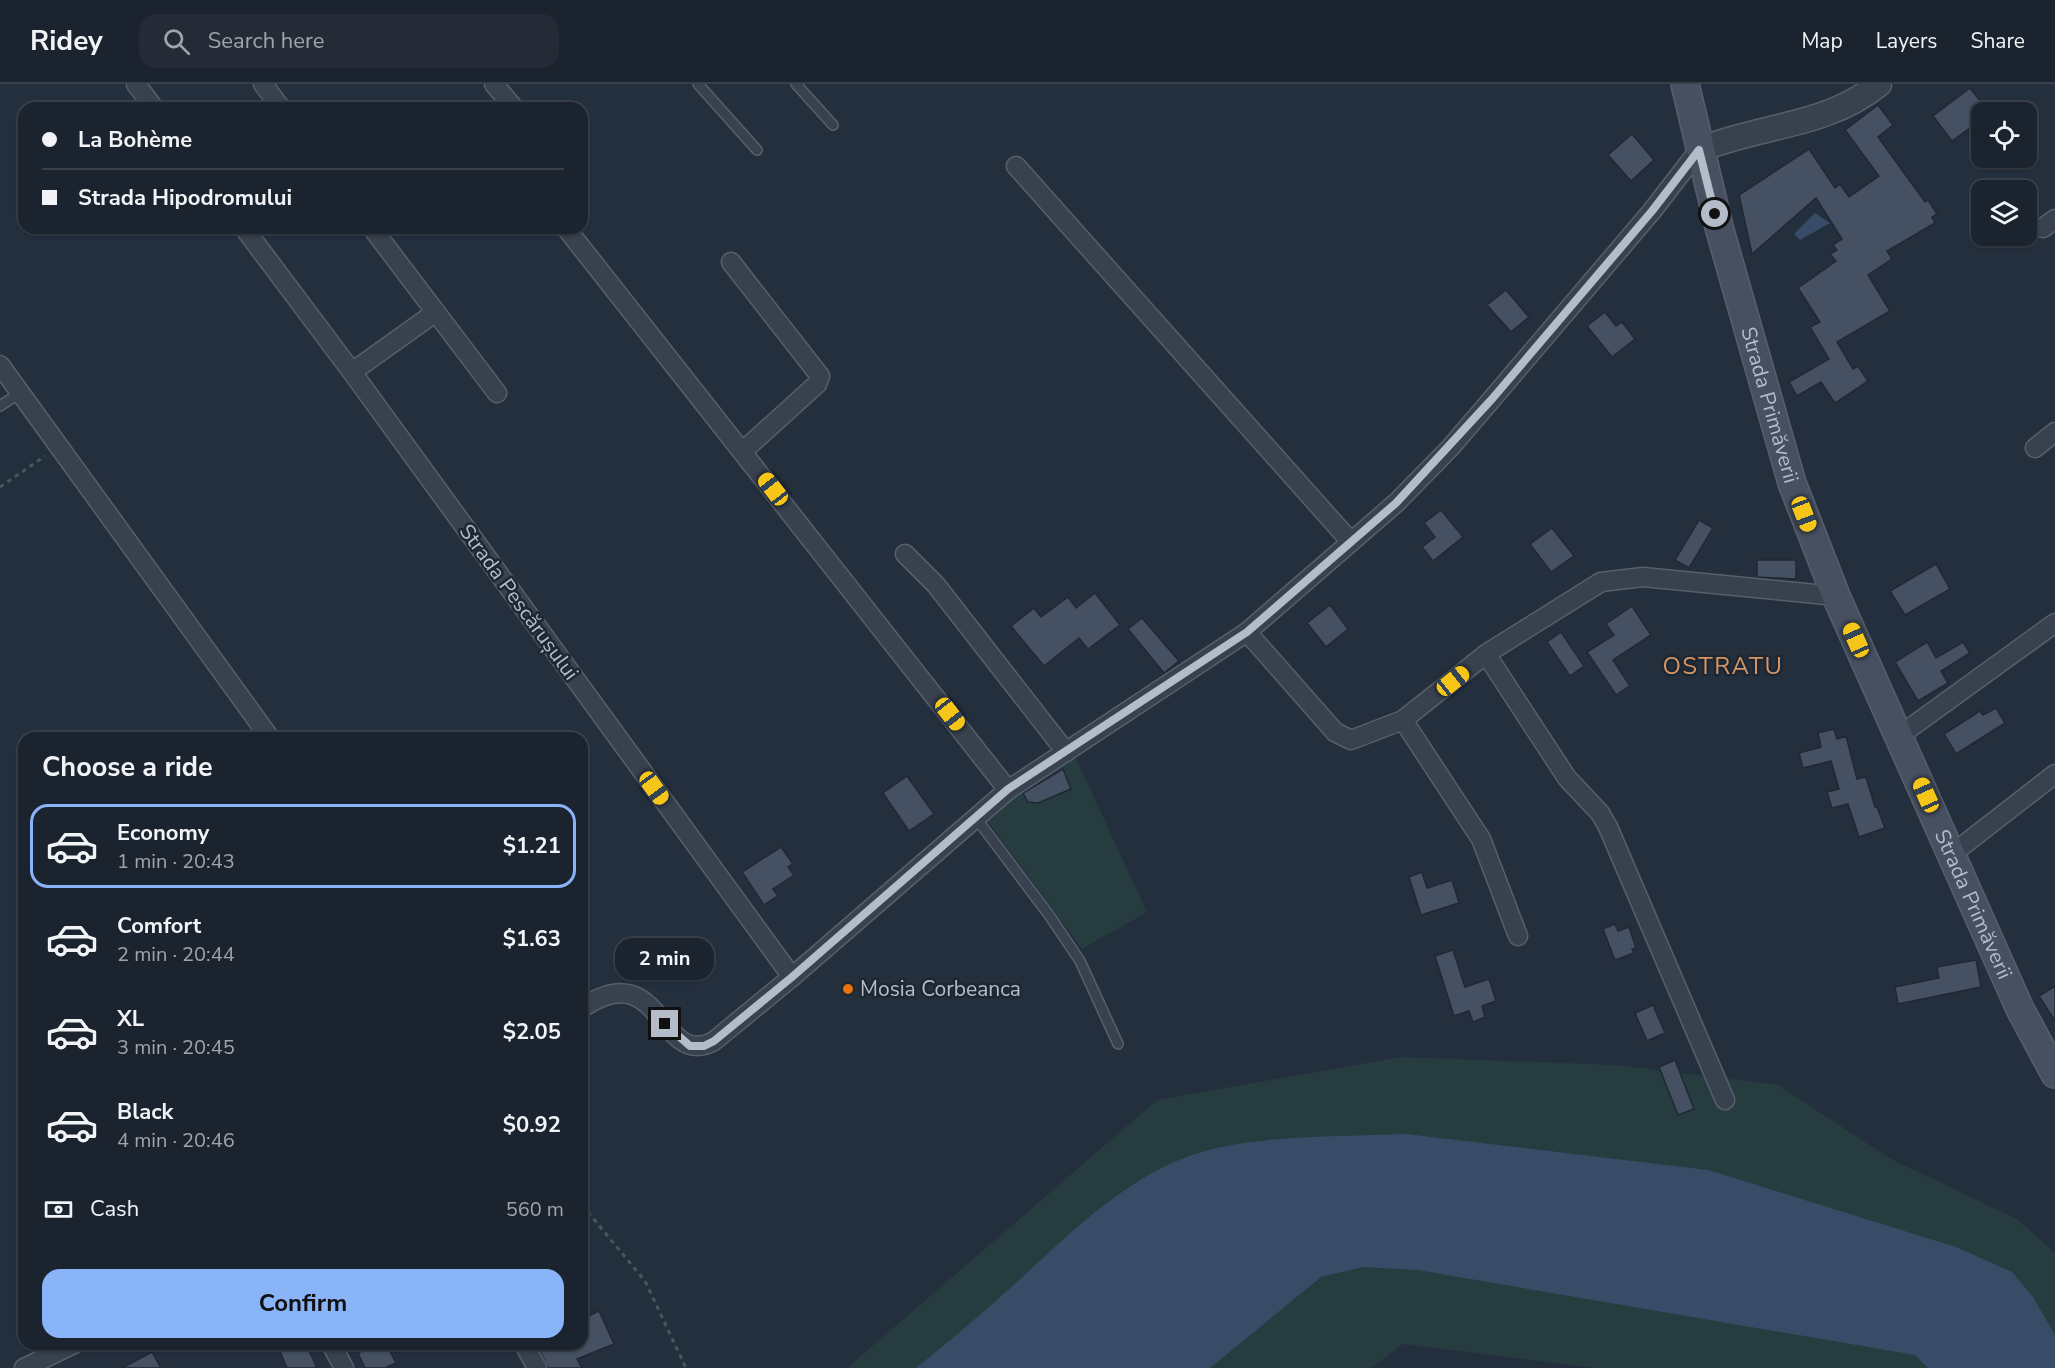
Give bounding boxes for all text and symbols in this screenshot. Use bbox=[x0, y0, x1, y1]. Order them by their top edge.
search box bbox=[139, 14, 559, 68]
text: Ridey bbox=[30, 22, 103, 60]
icon: search bbox=[160, 25, 193, 58]
text: Search here bbox=[208, 26, 324, 56]
text: Map bbox=[1801, 27, 1843, 55]
text: Layers bbox=[1876, 27, 1937, 55]
text: Share bbox=[1970, 27, 2025, 55]
map controls bbox=[1971, 102, 2037, 246]
button: locate bbox=[1971, 102, 2037, 168]
text: La Bohème bbox=[78, 125, 192, 155]
button: layers bbox=[1971, 180, 2037, 246]
text: Strada Hipodromului bbox=[78, 183, 292, 213]
route start bbox=[1701, 200, 1728, 227]
street label: Strada Primăverii bbox=[1734, 324, 1805, 486]
car bbox=[755, 469, 791, 509]
car bbox=[1789, 494, 1819, 534]
street label: Strada Pescărușului bbox=[453, 518, 585, 686]
car bbox=[1840, 620, 1872, 660]
district label: OSTRATU bbox=[1662, 650, 1784, 682]
car bbox=[1433, 663, 1473, 699]
car bbox=[932, 694, 968, 734]
text: Choose a ride bbox=[42, 749, 213, 786]
car bbox=[636, 768, 672, 808]
car bbox=[1910, 775, 1942, 815]
text: Economy bbox=[117, 818, 209, 848]
icon: car bbox=[45, 819, 99, 873]
street label: Strada Primăverii bbox=[1928, 825, 2019, 984]
text: $1.21 bbox=[503, 831, 561, 861]
text: 1 min · 20:43 bbox=[117, 848, 235, 875]
text: Comfort bbox=[117, 911, 201, 941]
icon: car bbox=[45, 912, 99, 966]
text: $1.63 bbox=[503, 924, 561, 954]
callout: 2 min bbox=[616, 937, 714, 979]
text: 2 min · 20:44 bbox=[117, 941, 235, 968]
text: 2 min bbox=[639, 945, 690, 972]
place label: Mosia Corbeanca bbox=[860, 975, 1021, 1003]
marker: Mosia Corbeanca bbox=[841, 982, 855, 996]
text: XL bbox=[117, 1004, 144, 1034]
icon: car bbox=[45, 1005, 99, 1059]
route end bbox=[651, 1010, 678, 1037]
text: $2.05 bbox=[503, 1017, 561, 1047]
text: 3 min · 20:45 bbox=[117, 1034, 235, 1061]
text: Black bbox=[117, 1097, 173, 1127]
icon: car bbox=[45, 1098, 99, 1152]
text: $0.92 bbox=[503, 1110, 561, 1140]
text: 4 min · 20:46 bbox=[117, 1127, 235, 1154]
icon: cash bbox=[42, 1193, 75, 1226]
text: Cash bbox=[90, 1194, 139, 1224]
text: 560 m bbox=[506, 1196, 564, 1223]
button: Confirm bbox=[42, 1269, 564, 1338]

